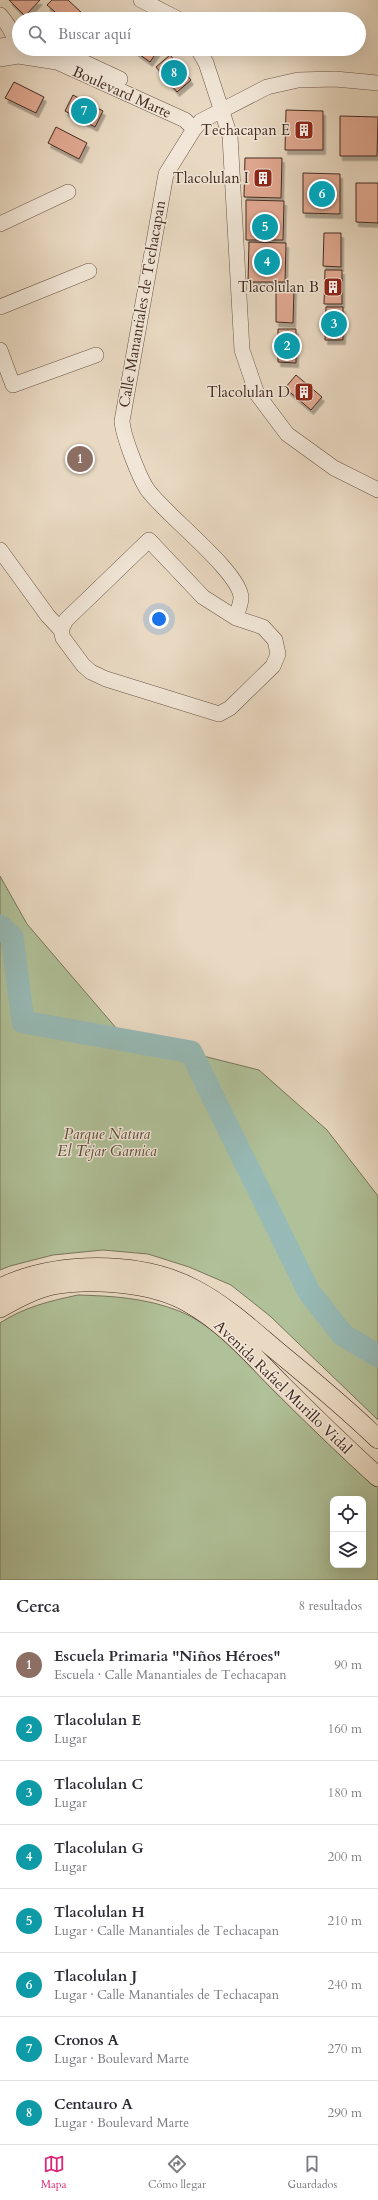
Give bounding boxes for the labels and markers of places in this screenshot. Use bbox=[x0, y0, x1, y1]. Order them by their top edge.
pin: 8 bbox=[161, 58, 187, 88]
pin: 7 bbox=[71, 96, 97, 126]
building icon: Techacapan E bbox=[293, 119, 315, 141]
place label: Techacapan E bbox=[201, 120, 290, 140]
building icon: Tlacolulan I bbox=[252, 167, 274, 189]
place label: Tlacolulan I bbox=[173, 168, 249, 188]
pin: 6 bbox=[309, 179, 335, 209]
pin: 5 bbox=[252, 212, 278, 242]
pin: 4 bbox=[254, 247, 280, 277]
building icon: Tlacolulan B bbox=[322, 276, 344, 298]
place label: Tlacolulan B bbox=[238, 277, 319, 297]
pin: 3 bbox=[321, 309, 347, 339]
pin: 2 bbox=[274, 331, 300, 361]
building icon: Tlacolulan D bbox=[293, 381, 315, 403]
place label: Tlacolulan D bbox=[207, 382, 290, 402]
pin: 1 bbox=[67, 444, 93, 474]

